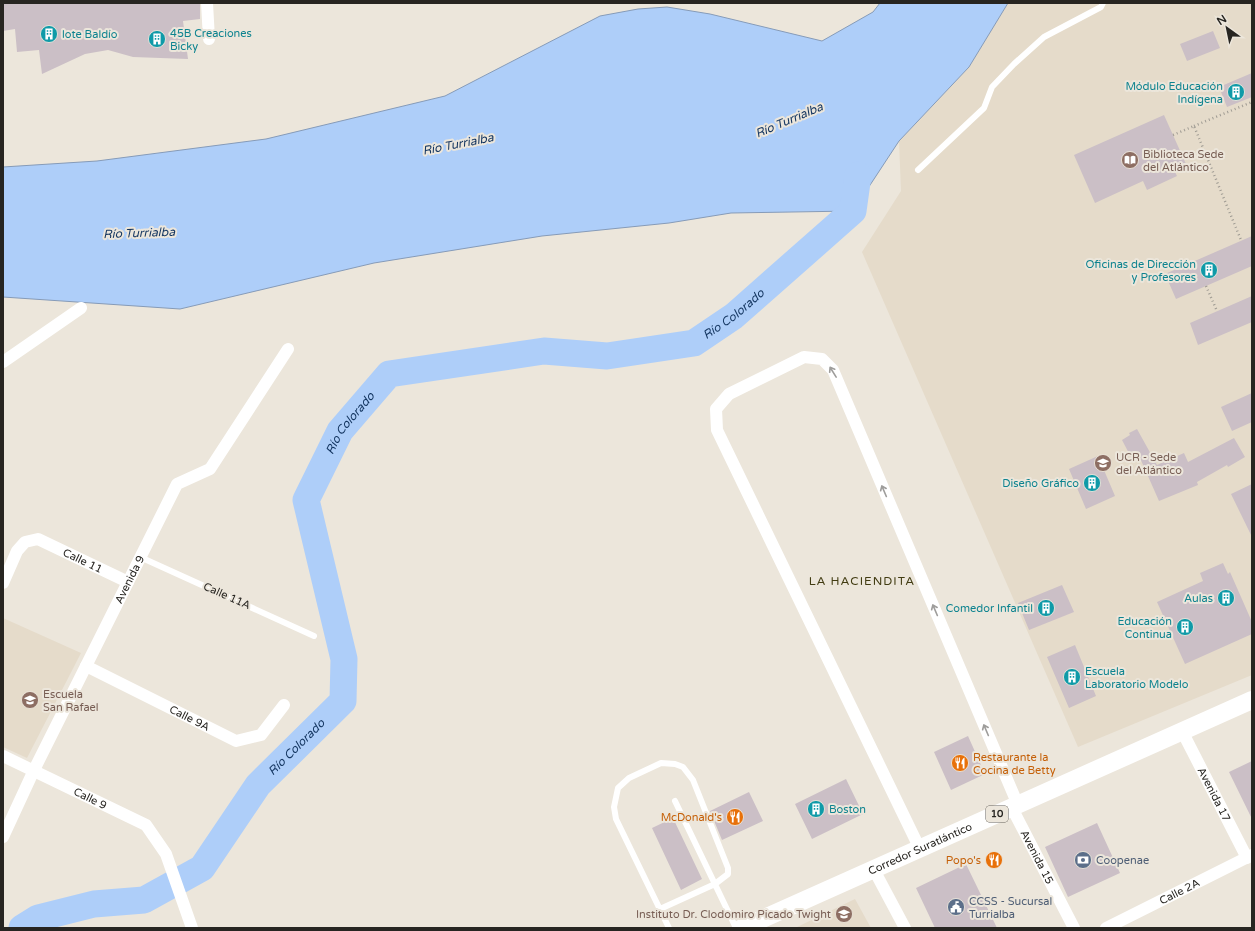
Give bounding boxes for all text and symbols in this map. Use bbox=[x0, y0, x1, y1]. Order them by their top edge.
north arrow bbox=[1207, 8, 1247, 48]
text: N bbox=[1215, 12, 1229, 28]
building icon: lote Baldío bbox=[39, 24, 59, 44]
place label: 45B Creaciones Bicky bbox=[170, 27, 252, 53]
place label: lote Baldío bbox=[62, 28, 118, 41]
building icon: 45B Creaciones Bicky bbox=[147, 29, 167, 49]
place label: Módulo Educación Indígena bbox=[1125, 80, 1223, 106]
building icon: Módulo Educación Indígena bbox=[1226, 82, 1246, 102]
water label: Río Turrialba bbox=[753, 99, 825, 141]
water label: Río Turrialba bbox=[421, 130, 495, 158]
place label: Biblioteca Sede del Atlántico bbox=[1143, 148, 1224, 174]
library icon: Biblioteca Sede del Atlántico bbox=[1120, 150, 1140, 170]
water label: Río Turrialba bbox=[103, 225, 176, 241]
place label: Oficinas de Dirección y Profesores bbox=[1085, 258, 1196, 284]
building icon: Oficinas de Dirección y Profesores bbox=[1199, 260, 1219, 280]
water label: Río Colorado bbox=[700, 285, 767, 342]
one-way arrow bbox=[828, 366, 836, 378]
water label: Río Colorado bbox=[323, 389, 378, 457]
place label: UCR - Sede del Atlántico bbox=[1116, 451, 1182, 477]
school or university icon: UCR - Sede del Atlántico bbox=[1093, 453, 1113, 473]
building icon: Diseño Gráfico bbox=[1082, 473, 1102, 493]
place label: Diseño Gráfico bbox=[1002, 477, 1079, 490]
one-way arrow bbox=[880, 485, 888, 497]
street label: Calle 11 bbox=[61, 545, 105, 575]
street label: Avenida 9 bbox=[112, 553, 147, 606]
district label: LA HACIENDITA bbox=[809, 574, 915, 588]
street label: Calle 11A bbox=[201, 580, 253, 612]
building icon: Aulas bbox=[1216, 588, 1236, 608]
place label: Aulas bbox=[1184, 592, 1213, 605]
building icon: Comedor Infantil bbox=[1036, 598, 1056, 618]
place label: Comedor Infantil bbox=[946, 602, 1033, 615]
one-way arrow bbox=[931, 605, 938, 617]
place label: Educación Continua bbox=[1117, 615, 1172, 641]
building icon: Educación Continua bbox=[1175, 617, 1195, 637]
place label: Escuela Laboratorio Modelo bbox=[1085, 665, 1189, 691]
building icon: Escuela Laboratorio Modelo bbox=[1062, 667, 1082, 687]
place label: Escuela San Rafael bbox=[43, 688, 99, 714]
school or university icon: Escuela San Rafael bbox=[20, 690, 40, 710]
street label: Calle 9A bbox=[167, 702, 212, 733]
water label: Río Colorado bbox=[265, 716, 328, 778]
one-way arrow bbox=[982, 725, 989, 737]
place label: Restaurante la Cocina de Betty bbox=[973, 751, 1056, 777]
restaurant icon: Restaurante la Cocina de Betty bbox=[950, 753, 970, 773]
street label: Avenida 17 bbox=[1195, 765, 1234, 824]
street label: Calle 9 bbox=[72, 785, 109, 812]
building icon: Boston bbox=[806, 799, 826, 819]
place label: Boston bbox=[829, 803, 866, 816]
road number: 10 bbox=[986, 806, 1008, 822]
restaurant icon: McDonald's bbox=[725, 807, 745, 827]
place label: McDonald's bbox=[661, 811, 722, 824]
street label: Corredor Suratlántico bbox=[866, 819, 974, 877]
street label: Avenida 15 bbox=[1018, 828, 1057, 886]
restaurant icon: Popo's bbox=[984, 850, 1004, 870]
bank icon: Coopenae bbox=[1073, 850, 1093, 870]
place label: Popo's bbox=[946, 854, 981, 867]
place label: Coopenae bbox=[1096, 854, 1149, 867]
street label: Calle 2A bbox=[1157, 876, 1202, 907]
place label: CCSS - Sucursal Turrialba bbox=[969, 895, 1052, 921]
public building icon: CCSS - Sucursal Turrialba bbox=[946, 897, 966, 917]
school or university icon: Instituto Dr. Clodomiro Picado Twight bbox=[834, 904, 854, 924]
place label: Instituto Dr. Clodomiro Picado Twight bbox=[636, 908, 831, 921]

